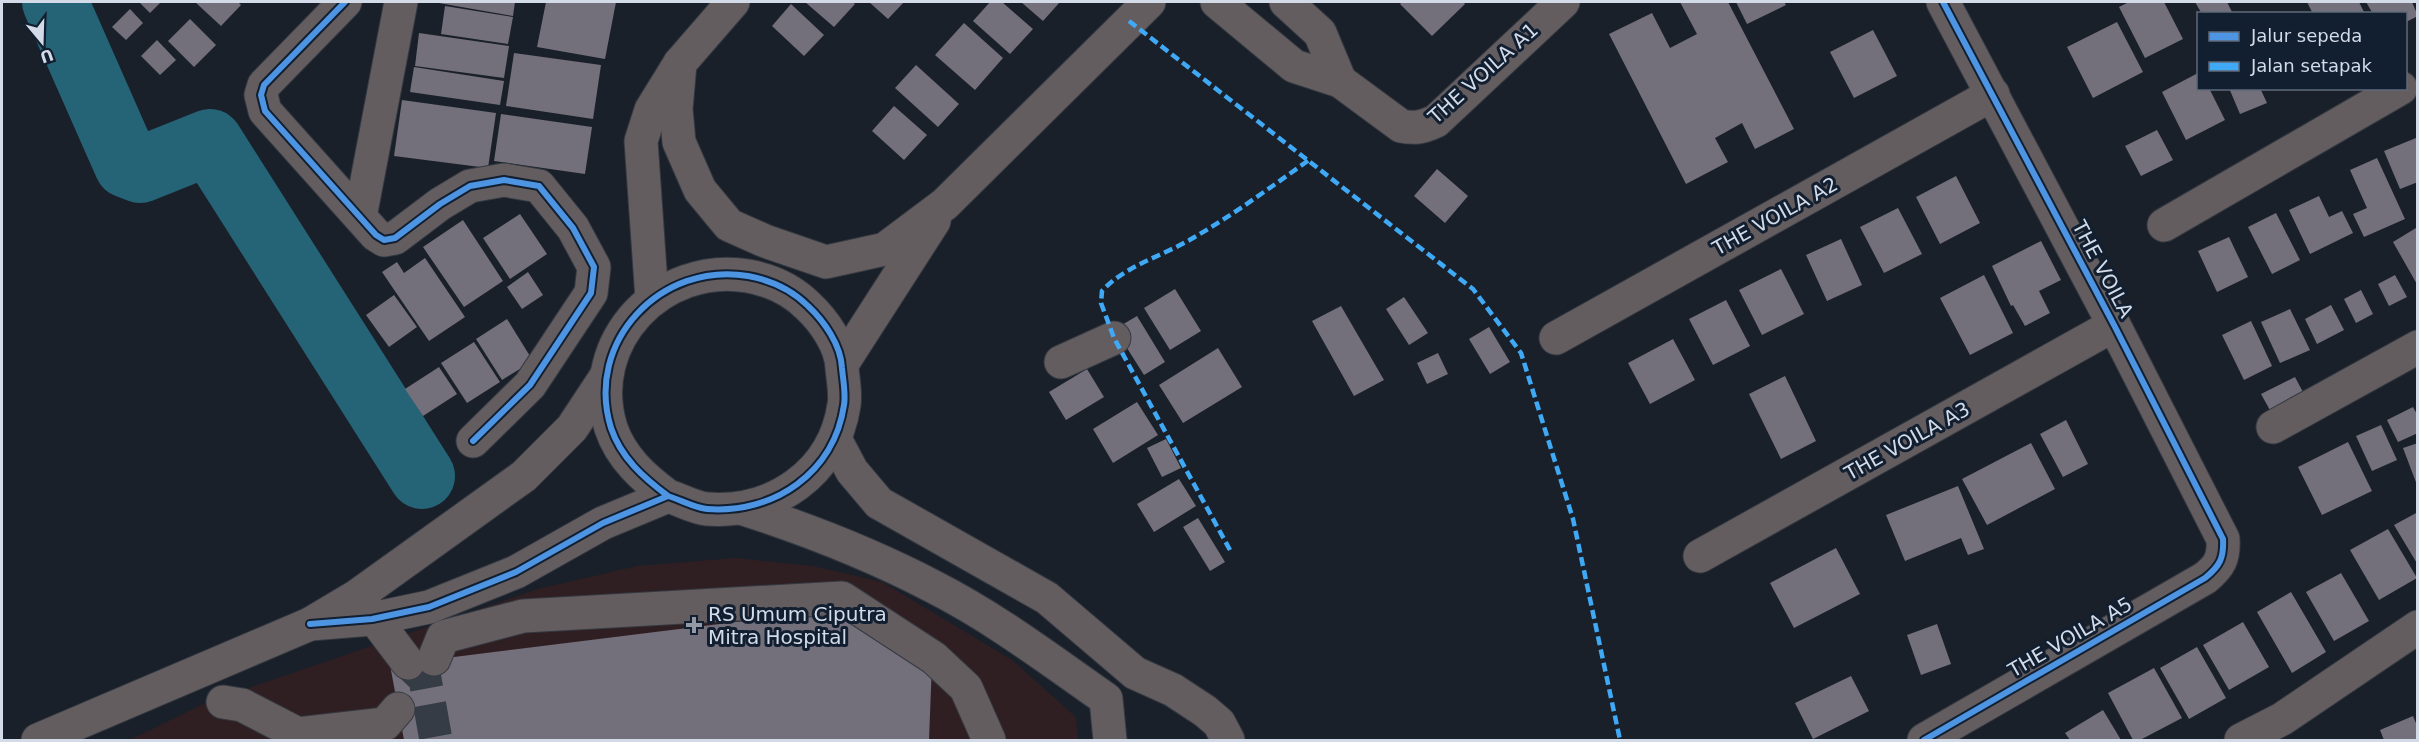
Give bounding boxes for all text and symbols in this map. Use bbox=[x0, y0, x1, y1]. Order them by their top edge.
north arrow bbox=[12, 12, 72, 72]
legend bbox=[2197, 12, 2407, 90]
street label: THE VOILA A1 bbox=[1422, 17, 1543, 129]
text: Jalur sepeda bbox=[2250, 25, 2362, 46]
text: U bbox=[37, 45, 56, 67]
text: Jalan setapak bbox=[2250, 55, 2372, 76]
street label: THE VOILA A2 bbox=[1707, 172, 1842, 261]
street label: THE VOILA bbox=[2067, 215, 2139, 322]
street label: THE VOILA A3 bbox=[1839, 397, 1974, 486]
street label: THE VOILA A5 bbox=[2003, 592, 2136, 683]
place label: RS Umum Ciputra Mitra Hospital bbox=[708, 602, 887, 649]
marker: RS Umum Ciputra Mitra Hospital bbox=[685, 616, 703, 634]

